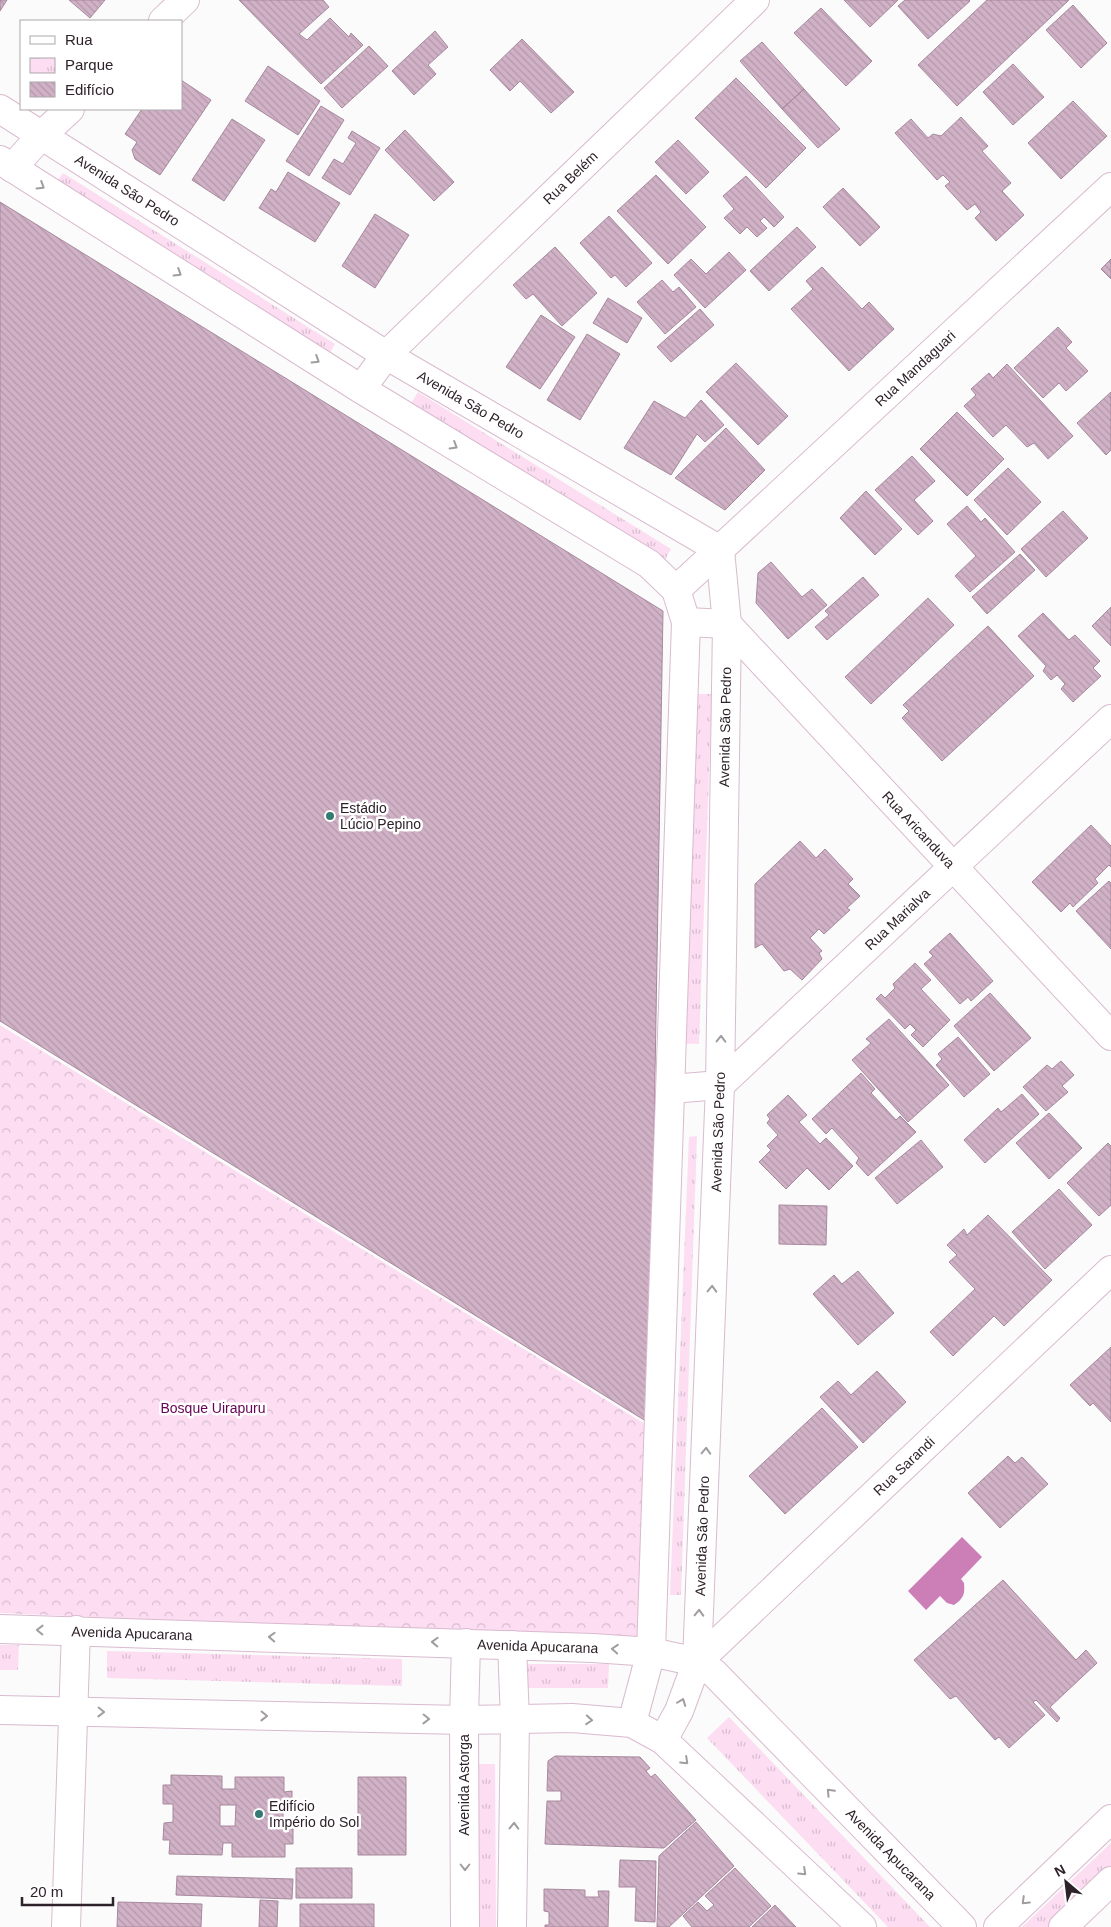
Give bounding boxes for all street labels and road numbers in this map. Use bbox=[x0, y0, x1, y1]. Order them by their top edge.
street label: Rua Belém bbox=[540, 148, 601, 207]
street label: Avenida São Pedro bbox=[72, 151, 183, 229]
street label: Rua Mandaguari bbox=[872, 327, 959, 410]
street label: Avenida São Pedro bbox=[415, 367, 527, 442]
street label: Avenida São Pedro bbox=[716, 666, 734, 787]
street label: Rua Aricanduva bbox=[879, 788, 958, 871]
street label: Rua Marialva bbox=[862, 885, 933, 953]
street label: Avenida São Pedro bbox=[708, 1071, 728, 1192]
street label: Rua Sarandi bbox=[870, 1433, 938, 1499]
street label: Avenida São Pedro bbox=[692, 1475, 712, 1596]
street label: Avenida Apucarana bbox=[71, 1623, 193, 1643]
street label: Avenida Apucarana bbox=[477, 1636, 599, 1656]
street label: Avenida Astorga bbox=[456, 1734, 472, 1836]
street label: Avenida Apucarana bbox=[843, 1805, 939, 1903]

